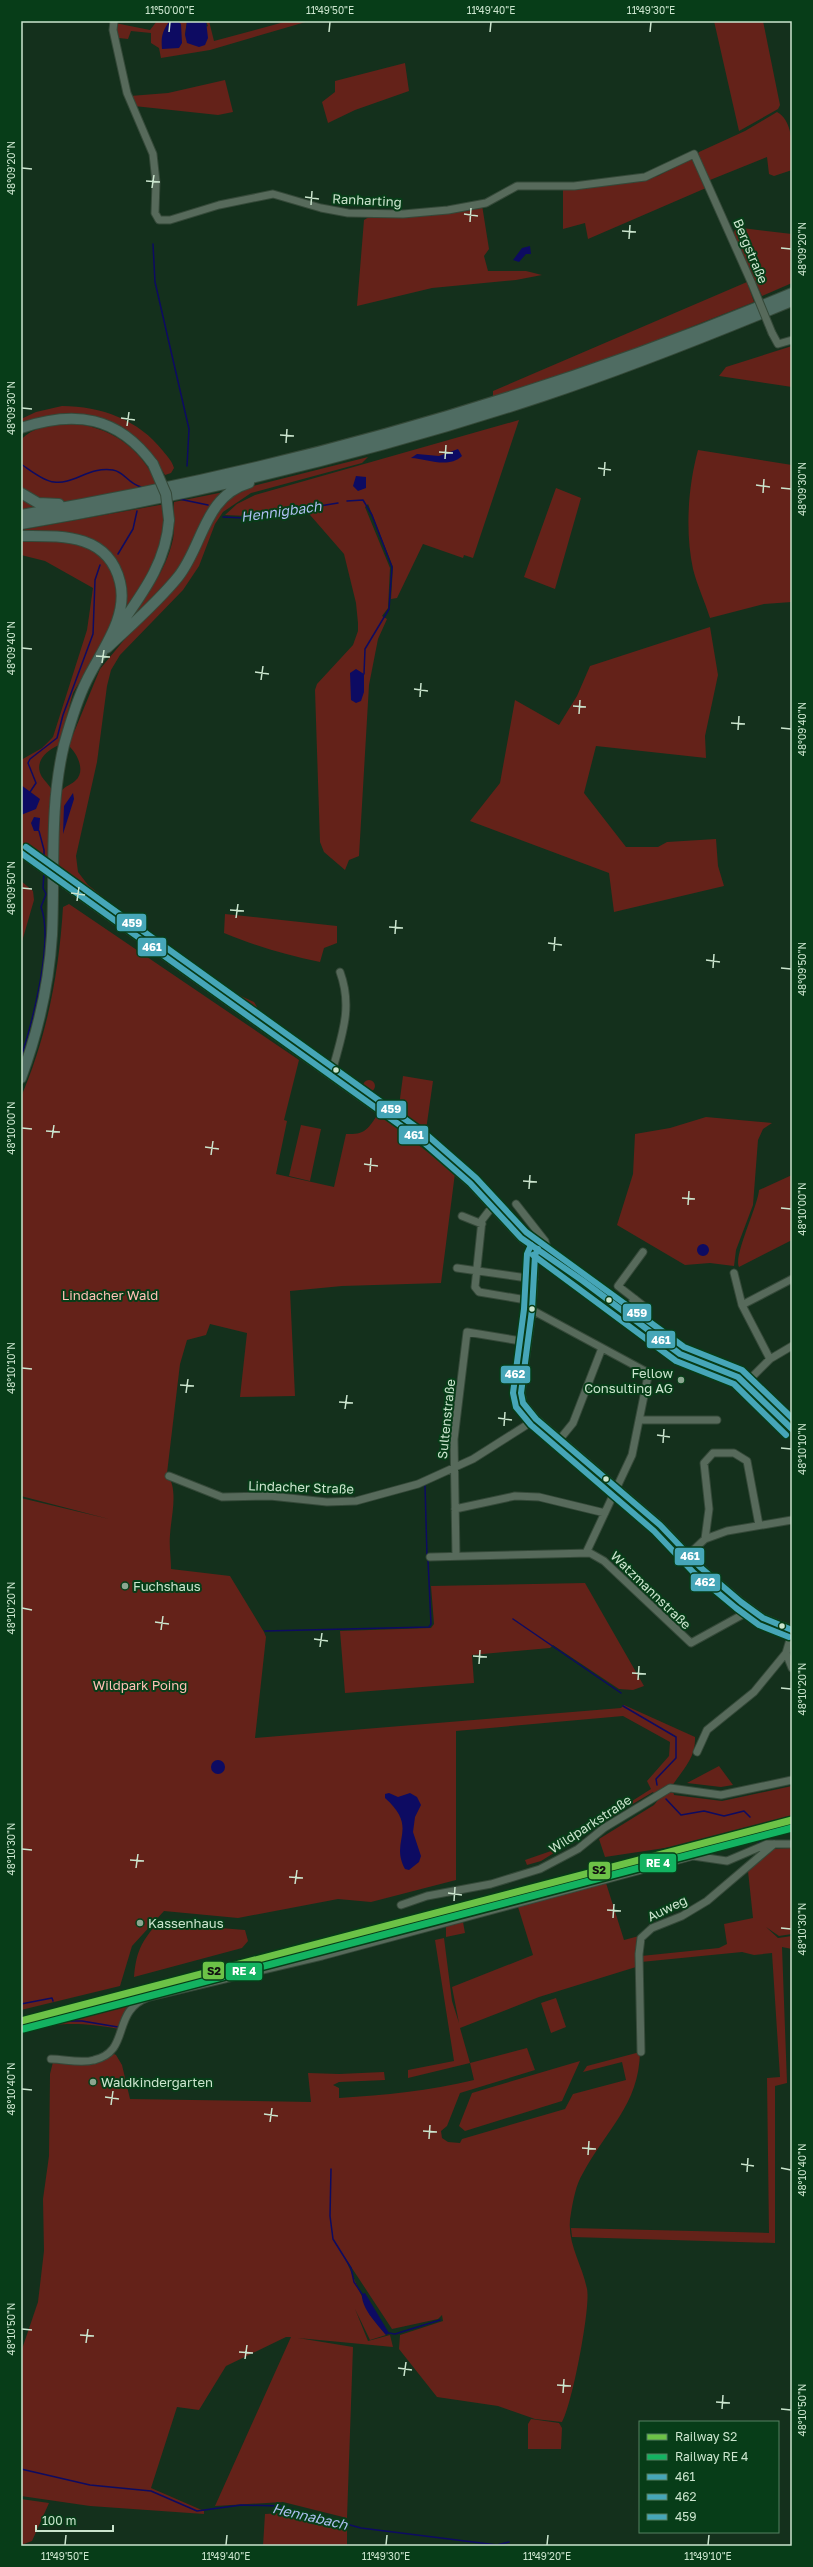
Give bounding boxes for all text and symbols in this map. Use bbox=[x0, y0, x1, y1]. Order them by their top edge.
text: 11°50'00"E bbox=[145, 4, 195, 16]
text: 11°49'50"E bbox=[306, 4, 354, 16]
text: 11°49'40"E bbox=[467, 4, 515, 16]
text: 11°49'30"E bbox=[627, 4, 675, 16]
text: 48°09'20"N bbox=[5, 141, 17, 195]
street label: Ranharting bbox=[332, 190, 402, 210]
street label: Bergstraße bbox=[730, 216, 772, 286]
text: 48°09'20"N bbox=[796, 222, 808, 276]
text: 48°09'30"N bbox=[5, 381, 17, 435]
text: 48°09'30"N bbox=[796, 462, 808, 516]
water label: Hennigbach bbox=[240, 497, 324, 525]
text: 48°09'40"N bbox=[5, 621, 17, 675]
text: 48°09'40"N bbox=[796, 702, 808, 756]
text: 48°09'50"N bbox=[5, 861, 17, 915]
line badge: 459 bbox=[116, 913, 147, 932]
text: 459 bbox=[122, 916, 142, 929]
line badge: 461 bbox=[137, 937, 167, 957]
text: 461 bbox=[142, 940, 162, 953]
text: 48°09'50"N bbox=[796, 942, 808, 996]
unlabelled marker bbox=[331, 1065, 341, 1075]
line badge: 459 bbox=[376, 1100, 407, 1119]
text: 48°10'00"N bbox=[5, 1101, 17, 1155]
text: 459 bbox=[381, 1102, 401, 1115]
line badge: 461 bbox=[398, 1125, 429, 1145]
text: 461 bbox=[404, 1128, 424, 1141]
text: 48°10'00"N bbox=[796, 1182, 808, 1236]
park label: Lindacher Wald bbox=[62, 1287, 158, 1303]
unlabelled marker bbox=[604, 1295, 614, 1305]
line badge: 459 bbox=[622, 1303, 652, 1322]
unlabelled marker bbox=[527, 1304, 537, 1314]
text: 459 bbox=[627, 1306, 647, 1319]
line badge: 461 bbox=[646, 1330, 676, 1349]
text: 461 bbox=[651, 1333, 671, 1346]
text: 48°10'10"N bbox=[5, 1342, 17, 1394]
line badge: 462 bbox=[500, 1365, 531, 1384]
place label: Fellow Consulting AG bbox=[584, 1365, 673, 1396]
text: 462 bbox=[505, 1367, 526, 1380]
marker: Fellow Consulting AG bbox=[676, 1375, 686, 1385]
street label: Sultenstraße bbox=[434, 1378, 458, 1460]
text: 48°10'10"N bbox=[796, 1423, 808, 1475]
unlabelled marker bbox=[601, 1474, 611, 1484]
street label: Lindacher Straße bbox=[248, 1477, 354, 1497]
line badge: 461 bbox=[674, 1547, 705, 1566]
street label: Watzmannstraße bbox=[607, 1548, 695, 1632]
text: 461 bbox=[680, 1549, 700, 1562]
line badge: 462 bbox=[690, 1573, 721, 1592]
text: 462 bbox=[695, 1575, 716, 1588]
place label: Fuchshaus bbox=[133, 1578, 201, 1594]
marker: Fuchshaus bbox=[120, 1581, 130, 1591]
text: 48°10'20"N bbox=[5, 1582, 17, 1634]
unlabelled marker bbox=[777, 1621, 787, 1631]
text: 48°10'20"N bbox=[796, 1663, 808, 1715]
park label: Wildpark Poing bbox=[93, 1677, 187, 1693]
street label: Wildparkstraße bbox=[546, 1791, 634, 1857]
text: 48°10'30"N bbox=[5, 1823, 17, 1875]
line badge: RE 4 bbox=[639, 1853, 677, 1873]
text: RE 4 bbox=[646, 1856, 670, 1869]
line badge: S2 bbox=[588, 1861, 611, 1880]
text: S2 bbox=[592, 1863, 606, 1876]
street label: Auweg bbox=[644, 1892, 690, 1924]
text: 48°10'30"N bbox=[796, 1903, 808, 1955]
place label: Kassenhaus bbox=[148, 1915, 224, 1931]
marker: Kassenhaus bbox=[135, 1918, 145, 1928]
line badge: S2 bbox=[202, 1961, 225, 1980]
line badge: RE 4 bbox=[225, 1962, 263, 1981]
text: S2 bbox=[207, 1964, 221, 1977]
text: RE 4 bbox=[232, 1964, 256, 1977]
text: 48°10'40"N bbox=[5, 2062, 17, 2116]
place label: Waldkindergarten bbox=[101, 2074, 213, 2090]
marker: Waldkindergarten bbox=[88, 2077, 98, 2087]
text: 48°10'40"N bbox=[796, 2143, 808, 2197]
text: 48°10'50"N bbox=[5, 2303, 17, 2355]
text: 48°10'50"N bbox=[796, 2384, 808, 2436]
legend bbox=[639, 2421, 779, 2533]
text: Railway S2 bbox=[675, 2429, 737, 2444]
text: Railway RE 4 bbox=[675, 2449, 748, 2464]
text: 461 bbox=[675, 2469, 696, 2484]
text: 462 bbox=[675, 2489, 697, 2504]
water label: Hennabach bbox=[271, 2499, 351, 2533]
scale bar bbox=[36, 2507, 113, 2533]
text: 459 bbox=[675, 2509, 697, 2524]
text: 100 m bbox=[42, 2513, 76, 2528]
text: 11°49'50"E bbox=[41, 2550, 89, 2562]
text: 11°49'40"E bbox=[202, 2550, 250, 2562]
text: 11°49'30"E bbox=[362, 2550, 410, 2562]
text: 11°49'20"E bbox=[523, 2550, 571, 2562]
text: 11°49'10"E bbox=[684, 2550, 732, 2562]

